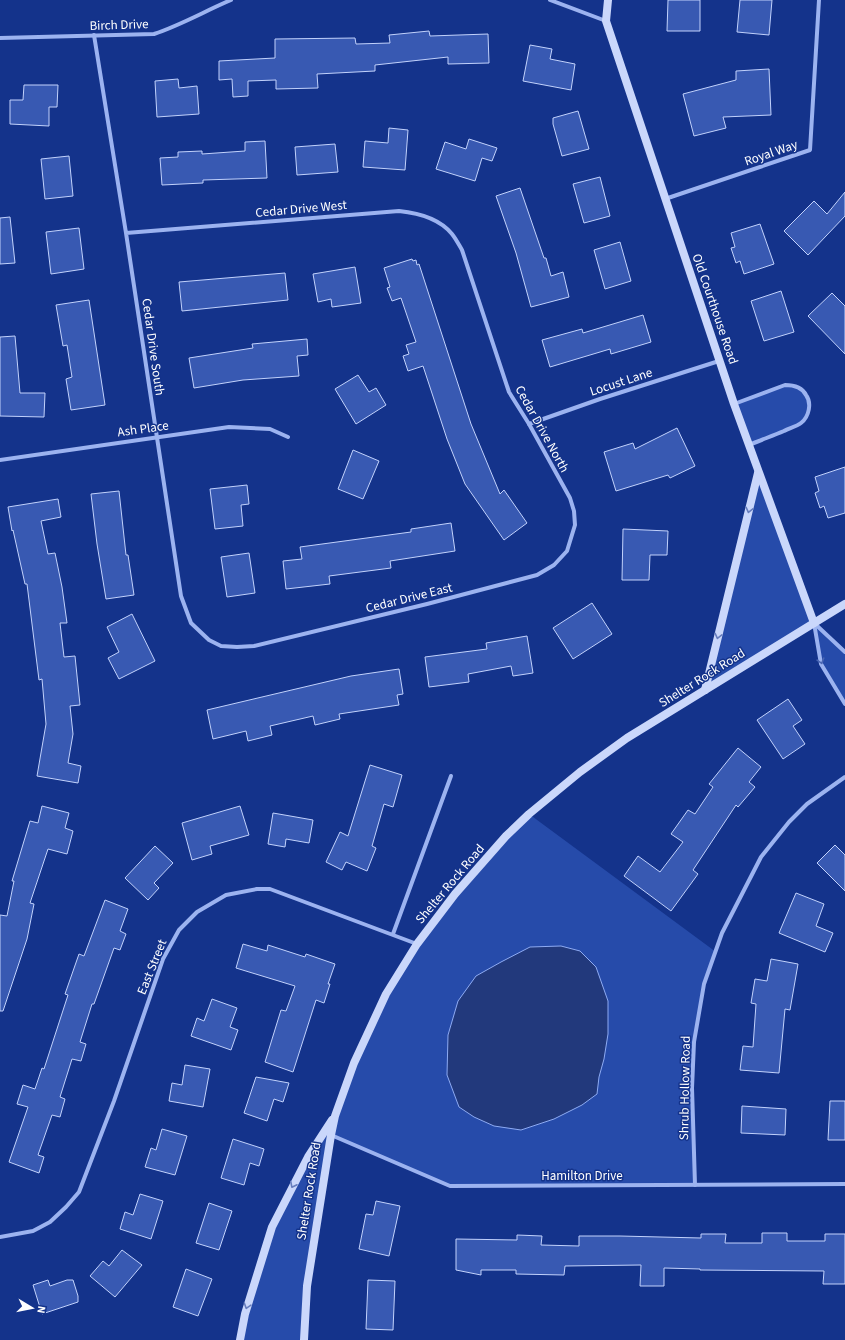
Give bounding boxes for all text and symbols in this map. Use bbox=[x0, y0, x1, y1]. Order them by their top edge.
street label: Birch Drive bbox=[89, 15, 149, 35]
street label: Royal Way bbox=[742, 136, 800, 170]
street label: Cedar Drive West bbox=[254, 196, 348, 222]
street label: Old Courthouse Road bbox=[688, 251, 742, 367]
street label: Cedar Drive South bbox=[137, 297, 169, 397]
street label: Locust Lane bbox=[587, 363, 655, 401]
street label: Cedar Drive North bbox=[511, 382, 573, 476]
street label: Ash Place bbox=[116, 416, 170, 442]
one-way arrow bbox=[746, 507, 754, 513]
street label: Cedar Drive East bbox=[364, 578, 455, 617]
one-way arrow bbox=[715, 633, 723, 639]
street label: Shelter Rock Road bbox=[655, 644, 749, 712]
one-way arrow bbox=[816, 658, 825, 665]
street label: Shelter Rock Road bbox=[411, 840, 489, 928]
street label: East Street bbox=[133, 936, 171, 997]
street label: Shrub Hollow Road bbox=[675, 1036, 695, 1140]
street label: Shelter Rock Road bbox=[292, 1141, 326, 1241]
street label: Hamilton Drive bbox=[541, 1167, 623, 1185]
one-way arrow bbox=[291, 1181, 298, 1189]
north arrow bbox=[12, 1288, 52, 1328]
one-way arrow bbox=[243, 1303, 252, 1310]
text: N bbox=[33, 1305, 49, 1315]

